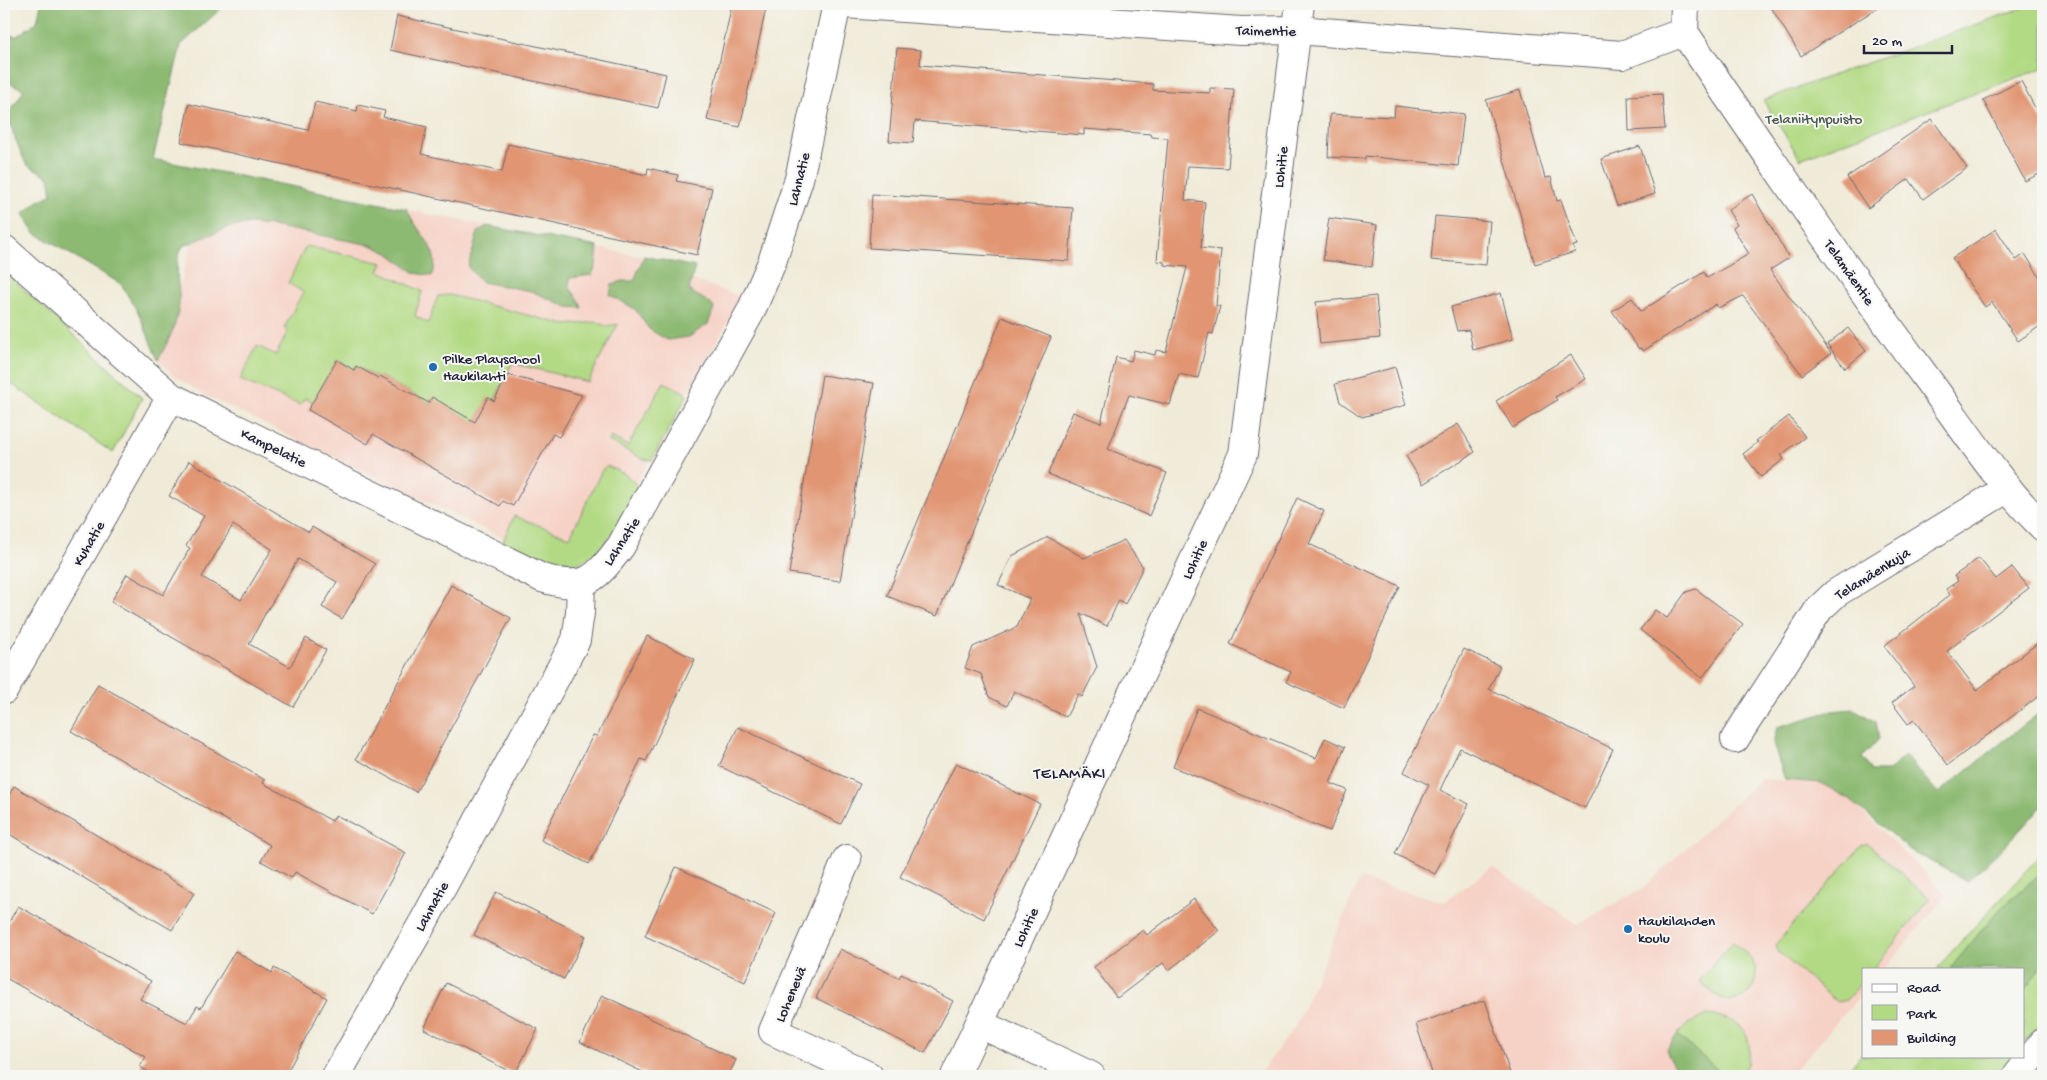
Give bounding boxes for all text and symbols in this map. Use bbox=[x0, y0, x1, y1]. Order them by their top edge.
street label: Taimentie bbox=[1235, 22, 1296, 42]
scale bar bbox=[1864, 22, 1952, 54]
text: 20 m bbox=[1872, 33, 1902, 51]
park label: Telaniitynpuisto bbox=[1765, 111, 1862, 129]
street label: Lohitie bbox=[1271, 145, 1293, 189]
street label: Lahnatie bbox=[785, 151, 815, 208]
street label: Telamäentie bbox=[1819, 236, 1878, 310]
place label: Pilke Playschool Haukilahti bbox=[442, 351, 541, 386]
marker: Pilke Playschool Haukilahti bbox=[427, 361, 439, 373]
street label: Kampelatie bbox=[237, 425, 309, 473]
street label: Lahnatie bbox=[600, 514, 645, 570]
street label: Kuhatie bbox=[70, 518, 110, 570]
street label: Lohitie bbox=[1179, 537, 1213, 583]
street label: Telamäenkuja bbox=[1831, 544, 1915, 605]
district label: TELAMÄKI bbox=[1033, 766, 1106, 785]
street label: Lahnatie bbox=[412, 879, 454, 935]
street label: Lohitie bbox=[1010, 905, 1044, 951]
place label: Haukilahden koulu bbox=[1638, 913, 1715, 948]
marker: Haukilahden koulu bbox=[1622, 923, 1634, 935]
street label: Lohenevä bbox=[772, 964, 812, 1025]
legend bbox=[1862, 968, 2024, 1058]
text: Road bbox=[1907, 980, 1941, 998]
text: Park bbox=[1906, 1006, 1937, 1024]
text: Building bbox=[1906, 1030, 1956, 1048]

